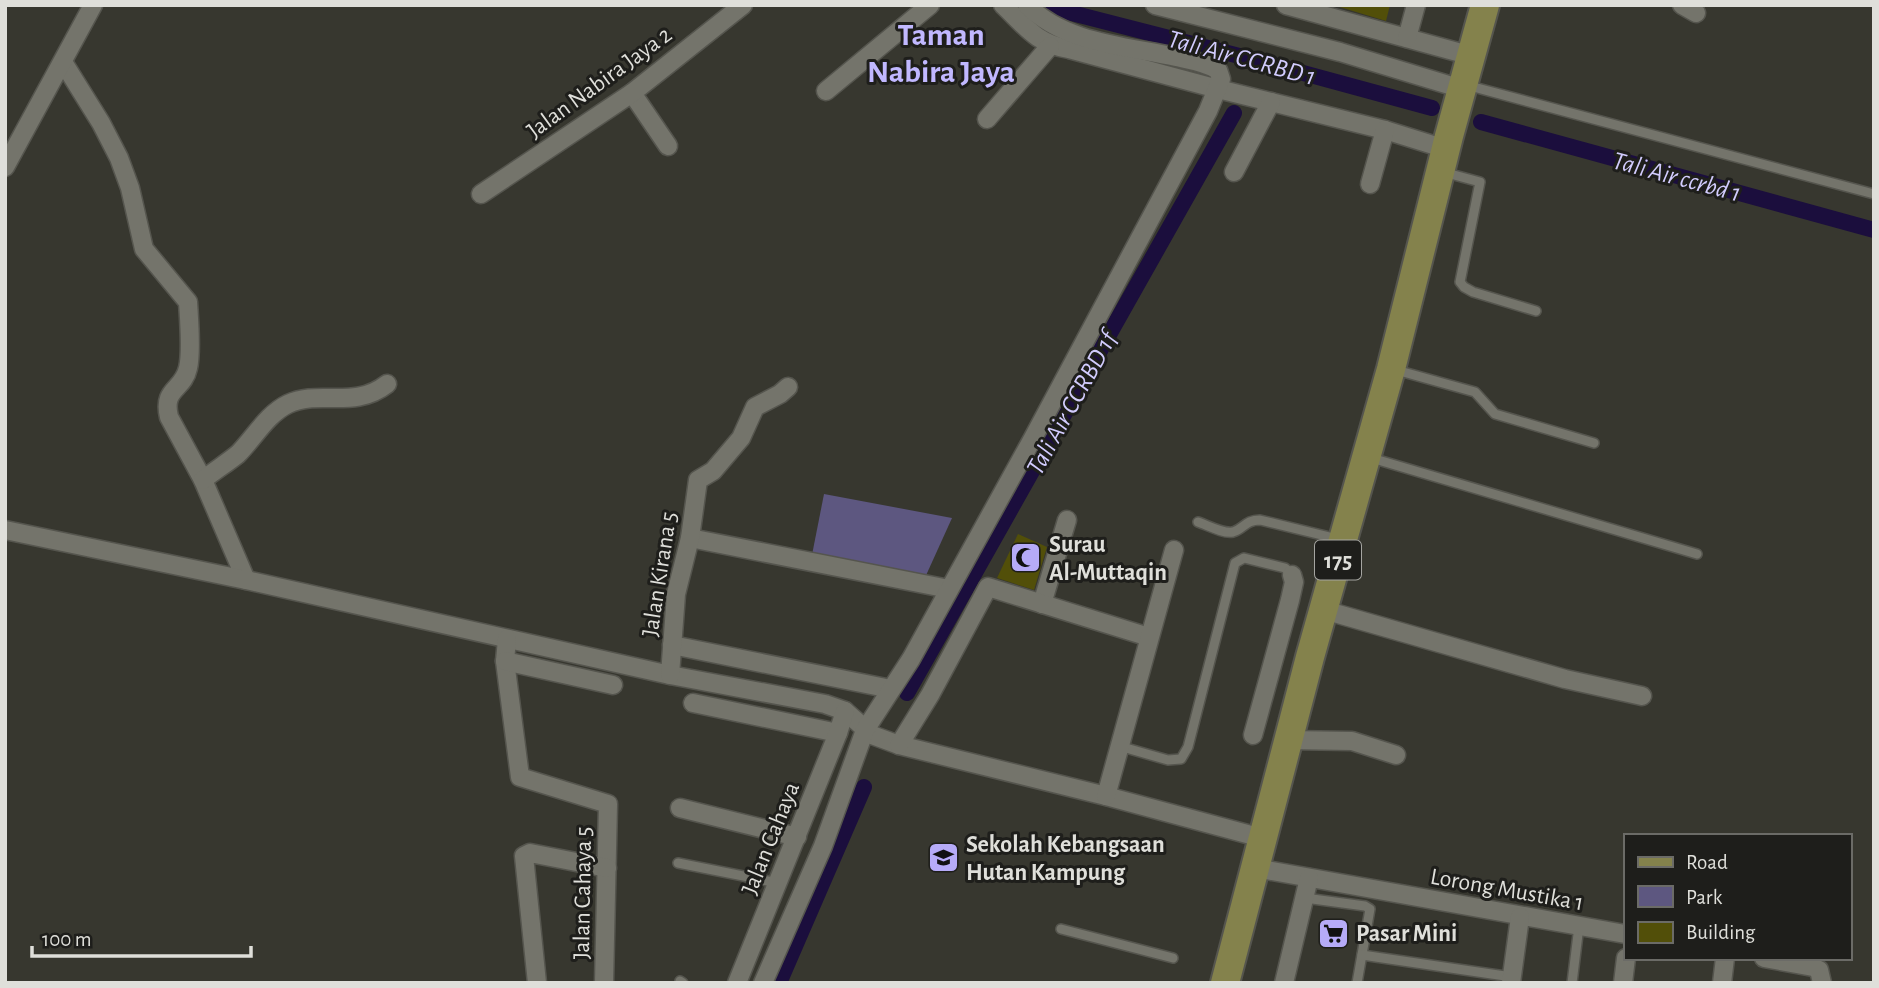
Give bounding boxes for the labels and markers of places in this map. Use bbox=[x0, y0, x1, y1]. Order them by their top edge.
place label: Surau Al-Muttaqin bbox=[1049, 533, 1167, 585]
mosque icon: Surau Al-Muttaqin bbox=[1009, 541, 1043, 575]
place label: Sekolah Kebangsaan Hutan Kampung bbox=[966, 833, 1165, 885]
school or university icon: Sekolah Kebangsaan Hutan Kampung bbox=[926, 841, 960, 875]
supermarket icon: Pasar Mini bbox=[1316, 916, 1350, 950]
place label: Pasar Mini bbox=[1356, 922, 1457, 946]

